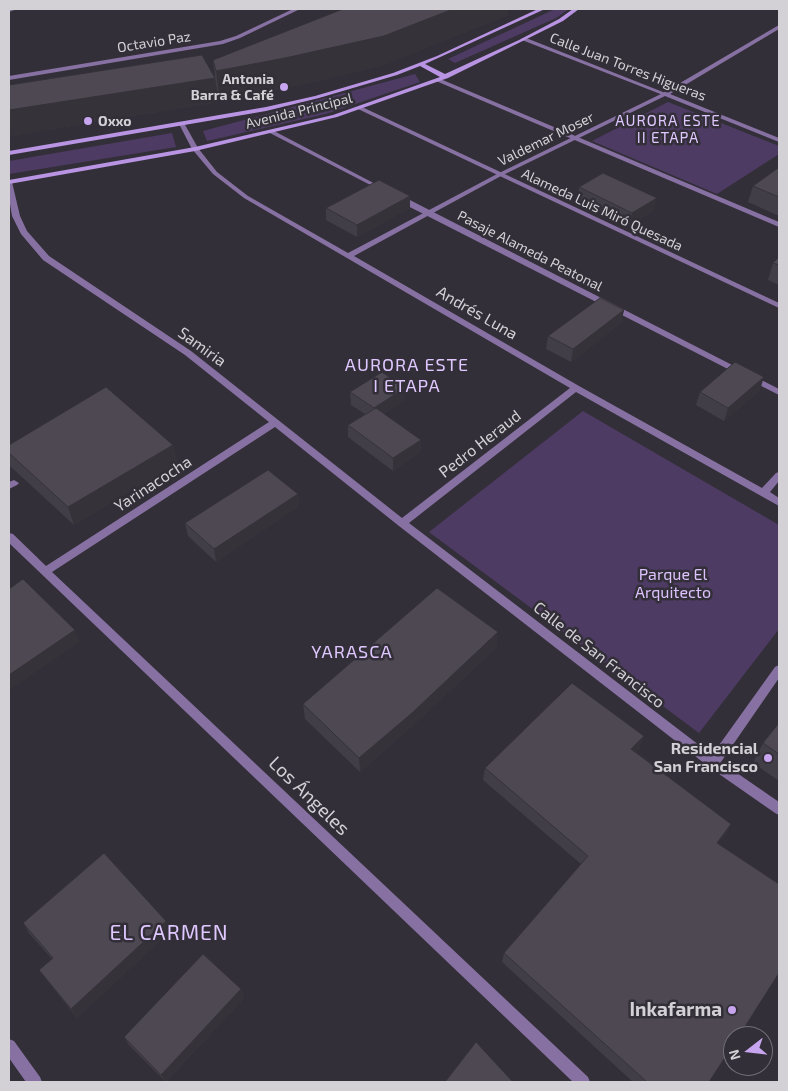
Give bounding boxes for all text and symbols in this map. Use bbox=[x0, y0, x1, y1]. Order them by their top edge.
street label: Octavio Paz bbox=[116, 28, 192, 56]
street label: Calle Juan Torres Higueras bbox=[547, 29, 709, 105]
place label: Antonia Barra & Café bbox=[191, 71, 274, 104]
marker: Antonia Barra & Café bbox=[278, 81, 290, 93]
street label: Avenida Principal bbox=[244, 90, 354, 132]
street label: Valdemar Moser bbox=[495, 109, 597, 169]
district label: AURORA ESTE II ETAPA bbox=[614, 112, 722, 147]
place label: Oxxo bbox=[98, 113, 132, 129]
marker: Oxxo bbox=[82, 115, 94, 127]
street label: Alameda Luis Miró Quesada bbox=[519, 165, 685, 255]
street label: Pasaje Alameda Peatonal bbox=[455, 207, 605, 295]
street label: Andrés Luna bbox=[433, 282, 521, 344]
street label: Samiria bbox=[174, 323, 230, 371]
district label: AURORA ESTE I ETAPA bbox=[343, 354, 471, 396]
street label: Pedro Heraud bbox=[435, 406, 525, 482]
street label: Yarinacocha bbox=[111, 452, 195, 516]
park label: Parque El Arquitecto bbox=[635, 565, 711, 603]
street label: Calle de San Francisco bbox=[530, 598, 668, 712]
district label: YARASCA bbox=[310, 641, 394, 663]
place label: Residencial San Francisco bbox=[654, 739, 758, 777]
street label: Los Ángeles bbox=[264, 752, 354, 840]
marker: Residencial San Francisco bbox=[762, 752, 774, 764]
district label: EL CARMEN bbox=[108, 920, 230, 946]
place label: Inkafarma bbox=[629, 999, 722, 1021]
marker: Inkafarma bbox=[726, 1004, 738, 1016]
north arrow bbox=[723, 1026, 773, 1076]
text: N bbox=[724, 1048, 744, 1062]

